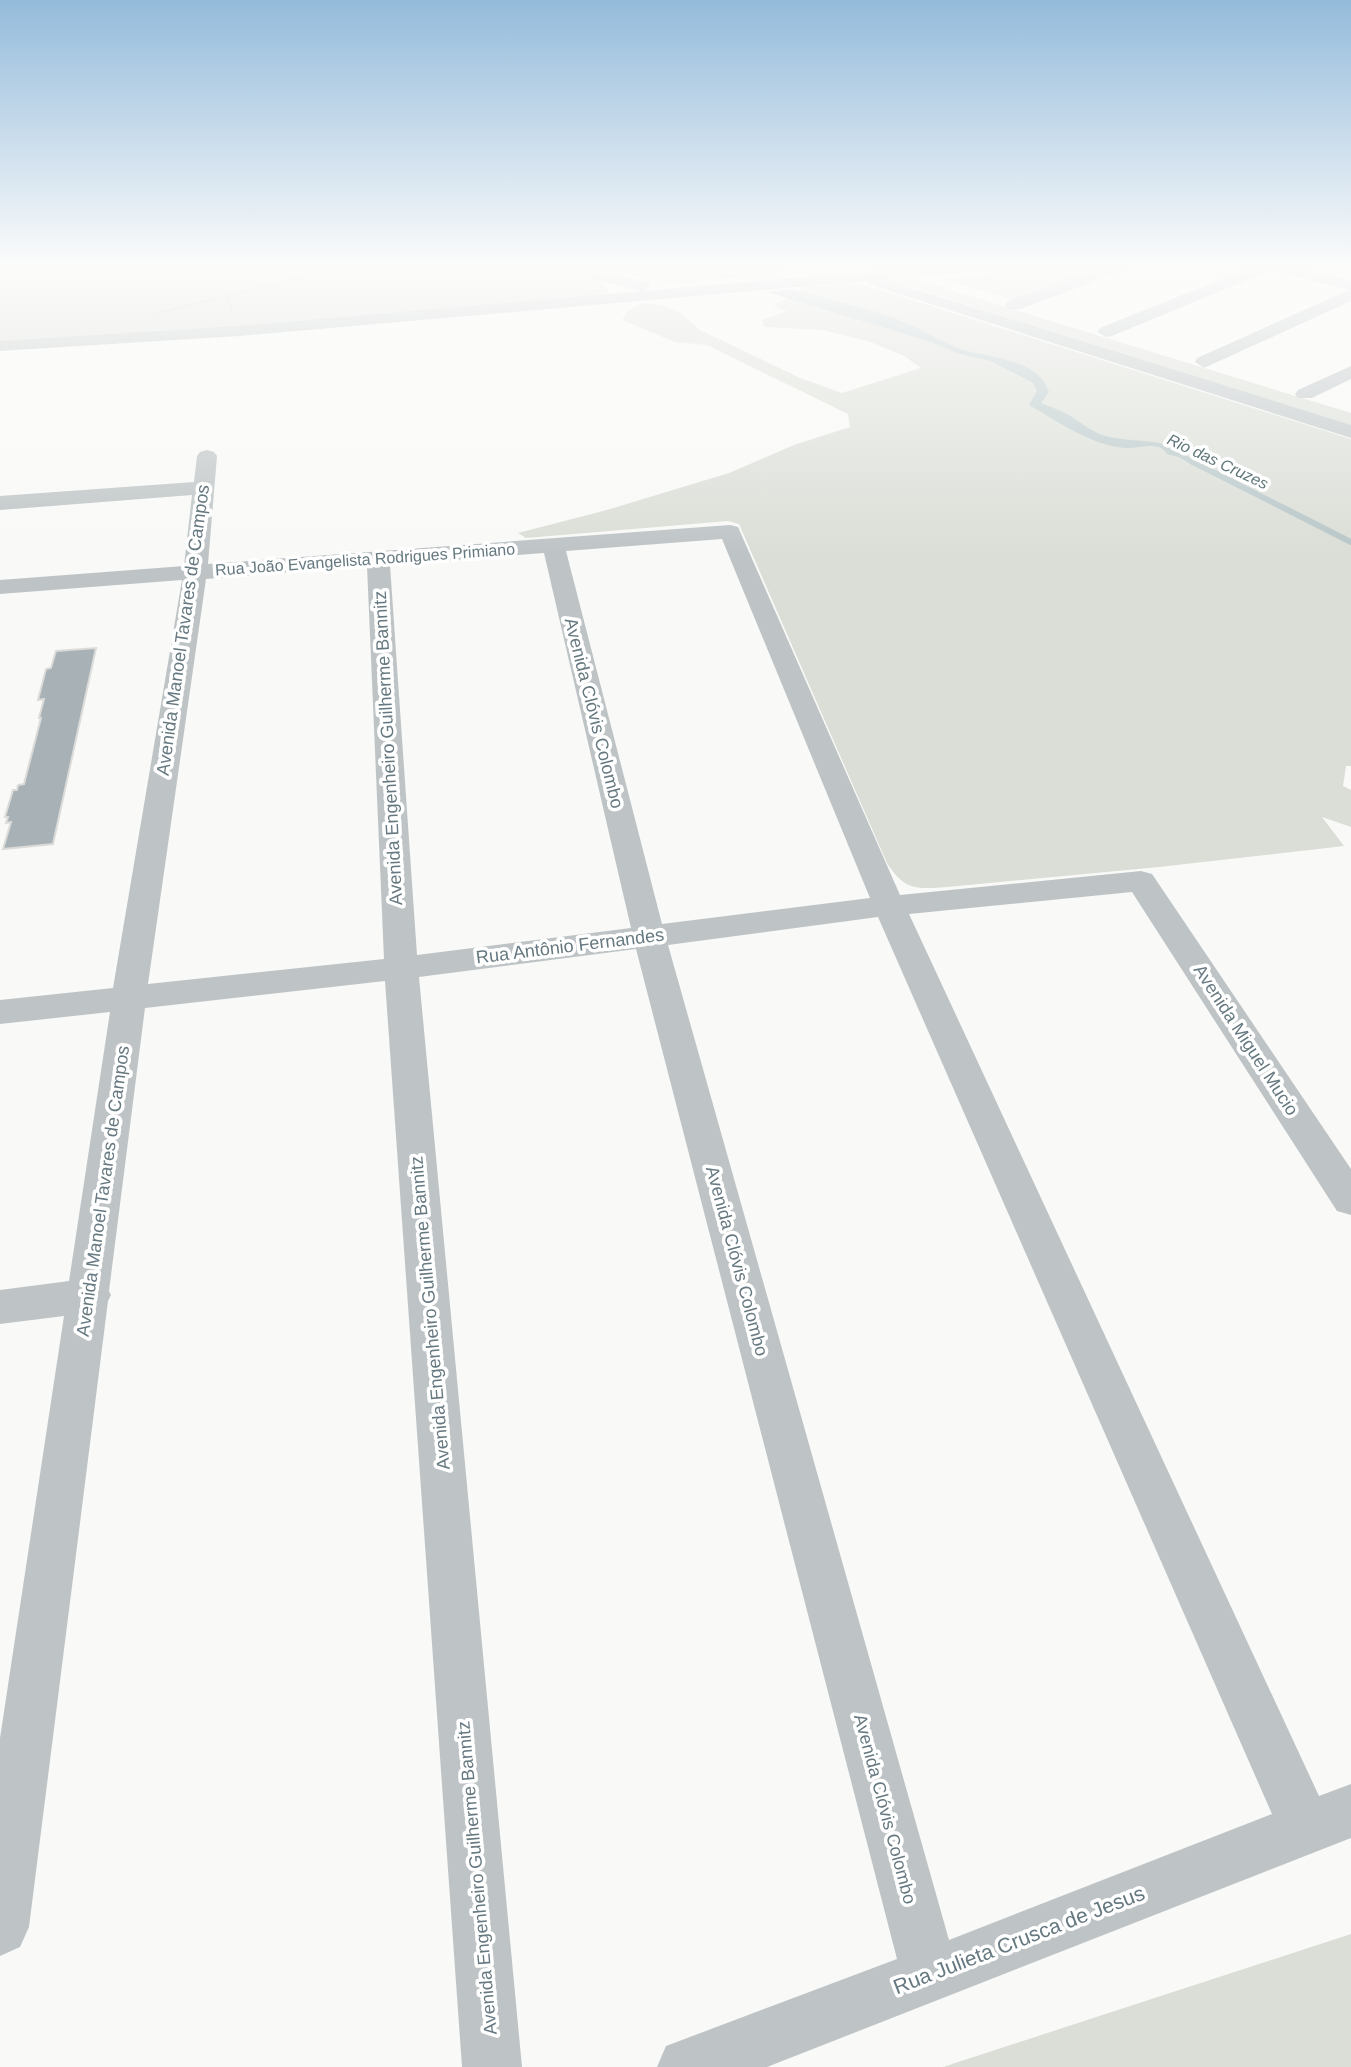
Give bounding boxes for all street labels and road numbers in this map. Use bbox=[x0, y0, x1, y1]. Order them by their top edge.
street label: Avenida Manoel Tavares de Campos bbox=[153, 483, 213, 777]
street label: Rua João Evangelista Rodrigues Primiano bbox=[215, 541, 516, 578]
street label: Avenida Engenheiro Guilherme Bannitz bbox=[370, 590, 406, 906]
street label: Avenida Clóvis Colombo bbox=[561, 616, 627, 810]
street label: Rua Antônio Fernandes bbox=[475, 925, 665, 967]
street label: Avenida Miguel Mucio bbox=[1190, 961, 1302, 1119]
street label: Avenida Manoel Tavares de Campos bbox=[73, 1044, 133, 1338]
street label: Avenida Engenheiro Guilherme Bannitz bbox=[406, 1155, 454, 1471]
street label: Avenida Clóvis Colombo bbox=[702, 1164, 772, 1358]
street label: Avenida Clóvis Colombo bbox=[850, 1712, 920, 1906]
street label: Avenida Engenheiro Guilherme Bannitz bbox=[453, 1720, 501, 2036]
street label: Rua Julieta Crusca de Jesus bbox=[890, 1881, 1148, 1998]

